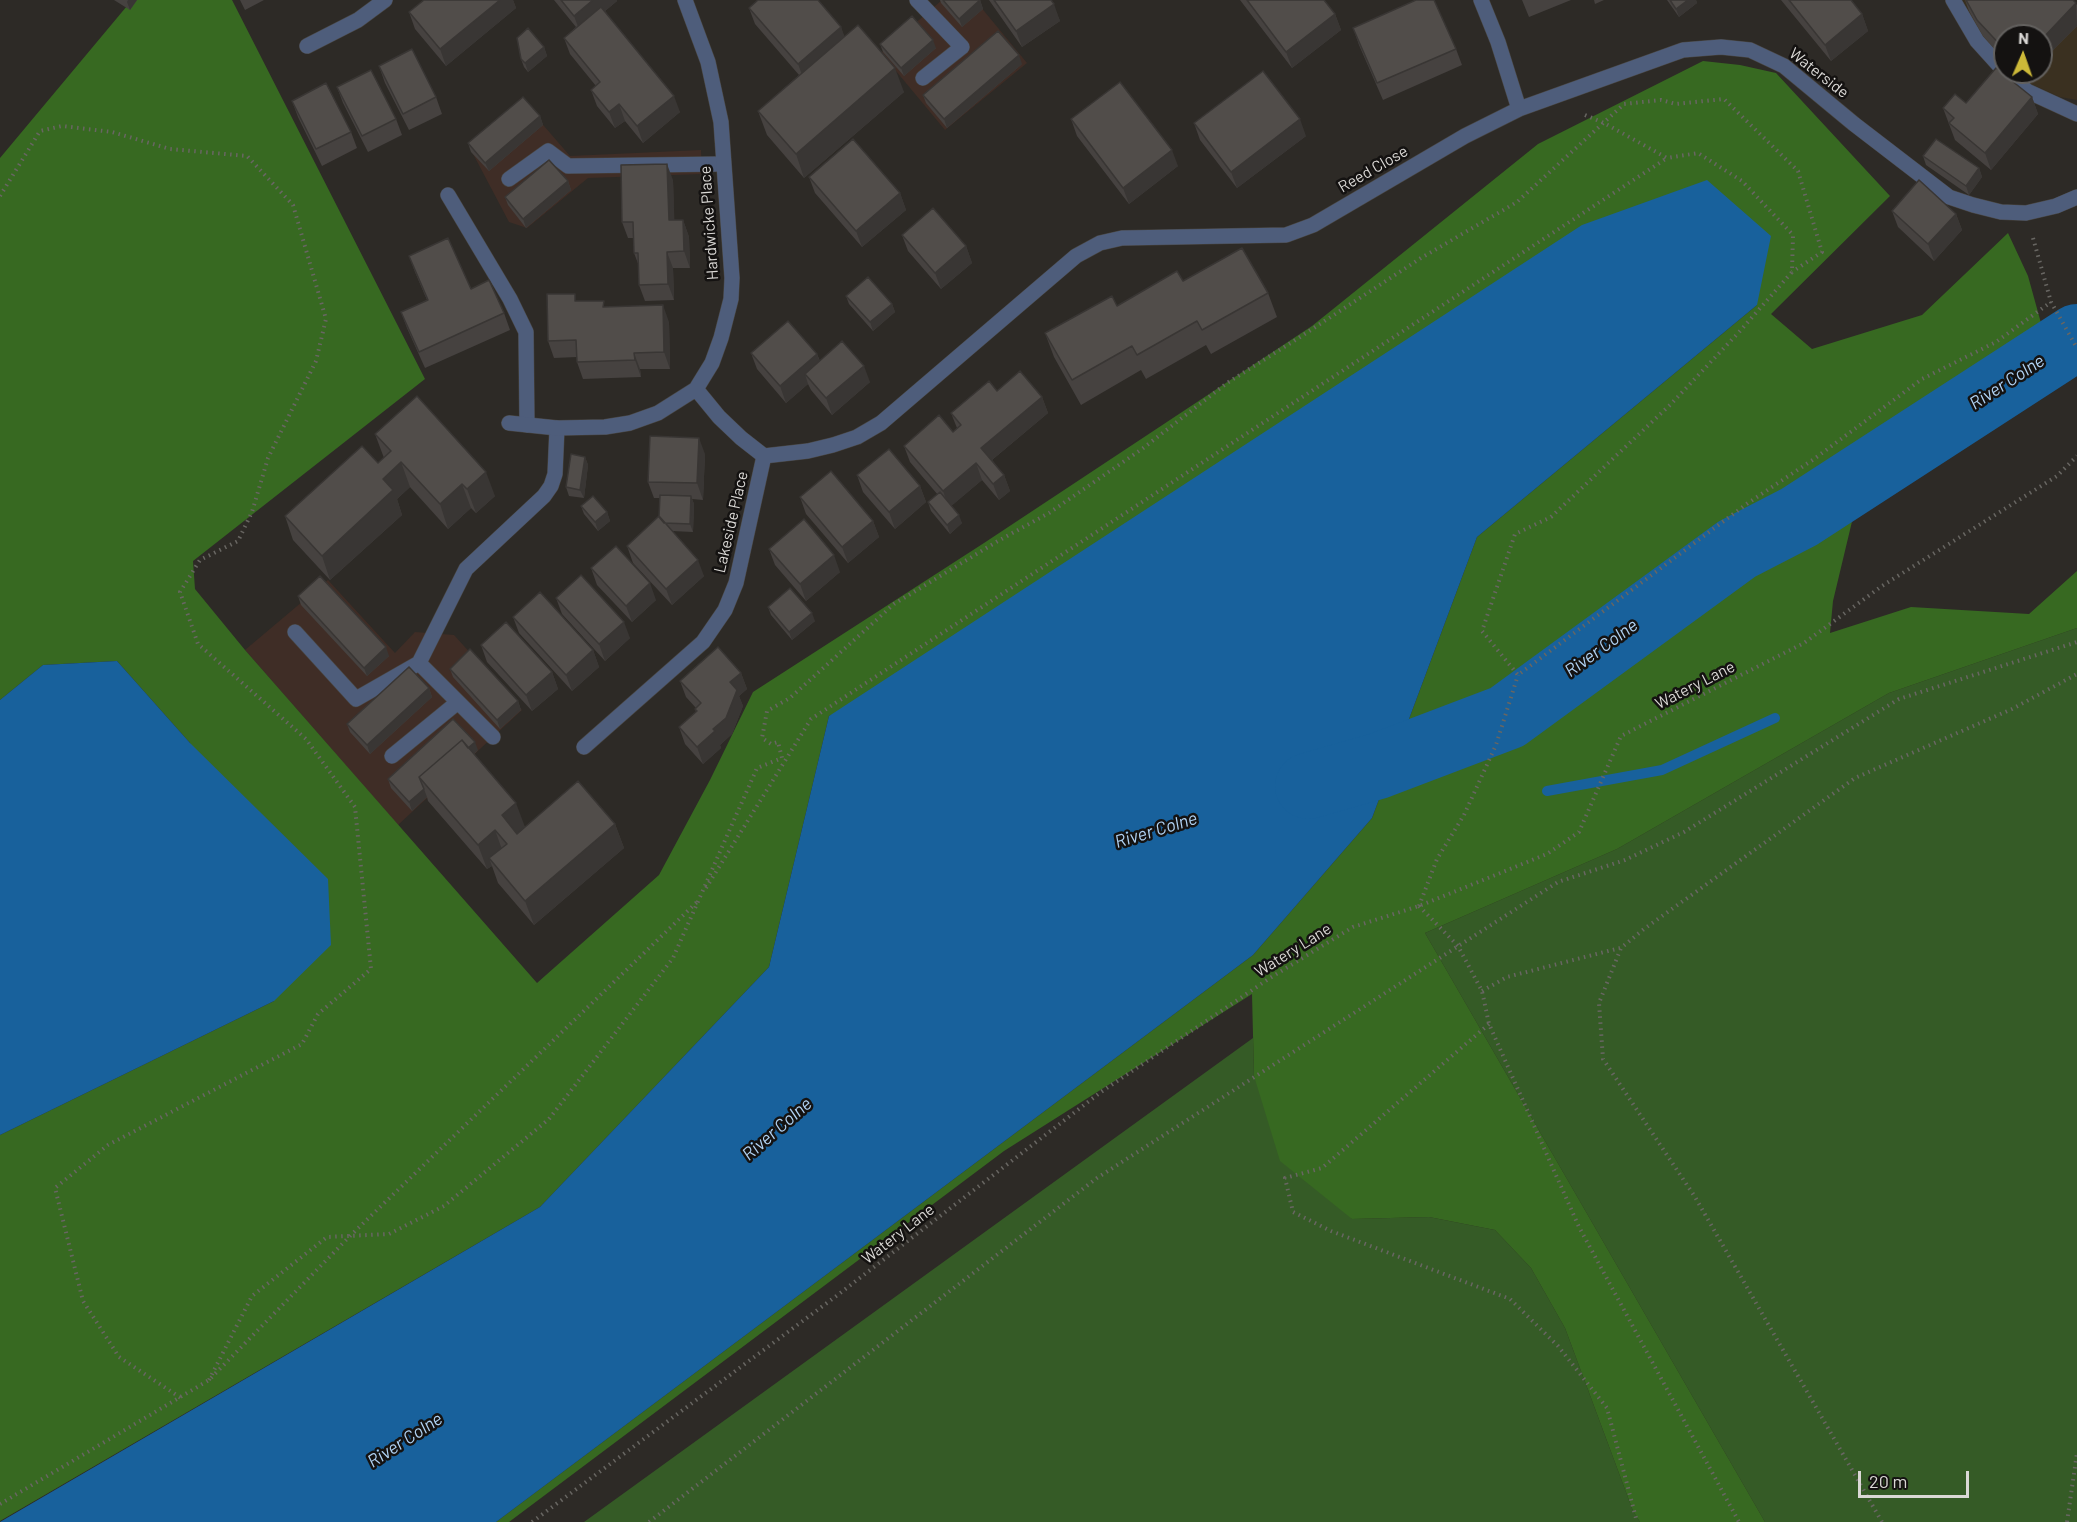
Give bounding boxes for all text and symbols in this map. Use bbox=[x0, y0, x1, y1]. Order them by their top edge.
north arrow bbox=[1993, 24, 2053, 84]
text: N bbox=[2018, 28, 2029, 47]
street label: Waterside bbox=[1785, 44, 1853, 102]
street label: Reed Close bbox=[1335, 141, 1411, 197]
street label: Hardwicke Place bbox=[695, 165, 723, 281]
water label: River Colne bbox=[1965, 350, 2049, 414]
street label: Lakeside Place bbox=[710, 469, 752, 575]
water label: River Colne bbox=[1560, 614, 1642, 682]
street label: Watery Lane bbox=[1652, 657, 1738, 713]
water label: River Colne bbox=[1112, 807, 1200, 853]
street label: Watery Lane bbox=[1251, 919, 1335, 981]
water label: River Colne bbox=[738, 1093, 816, 1165]
street label: Watery Lane bbox=[858, 1200, 938, 1268]
water label: River Colne bbox=[363, 1408, 447, 1472]
scale bar bbox=[1861, 1459, 1972, 1497]
text: 20 m bbox=[1869, 1470, 1907, 1492]

